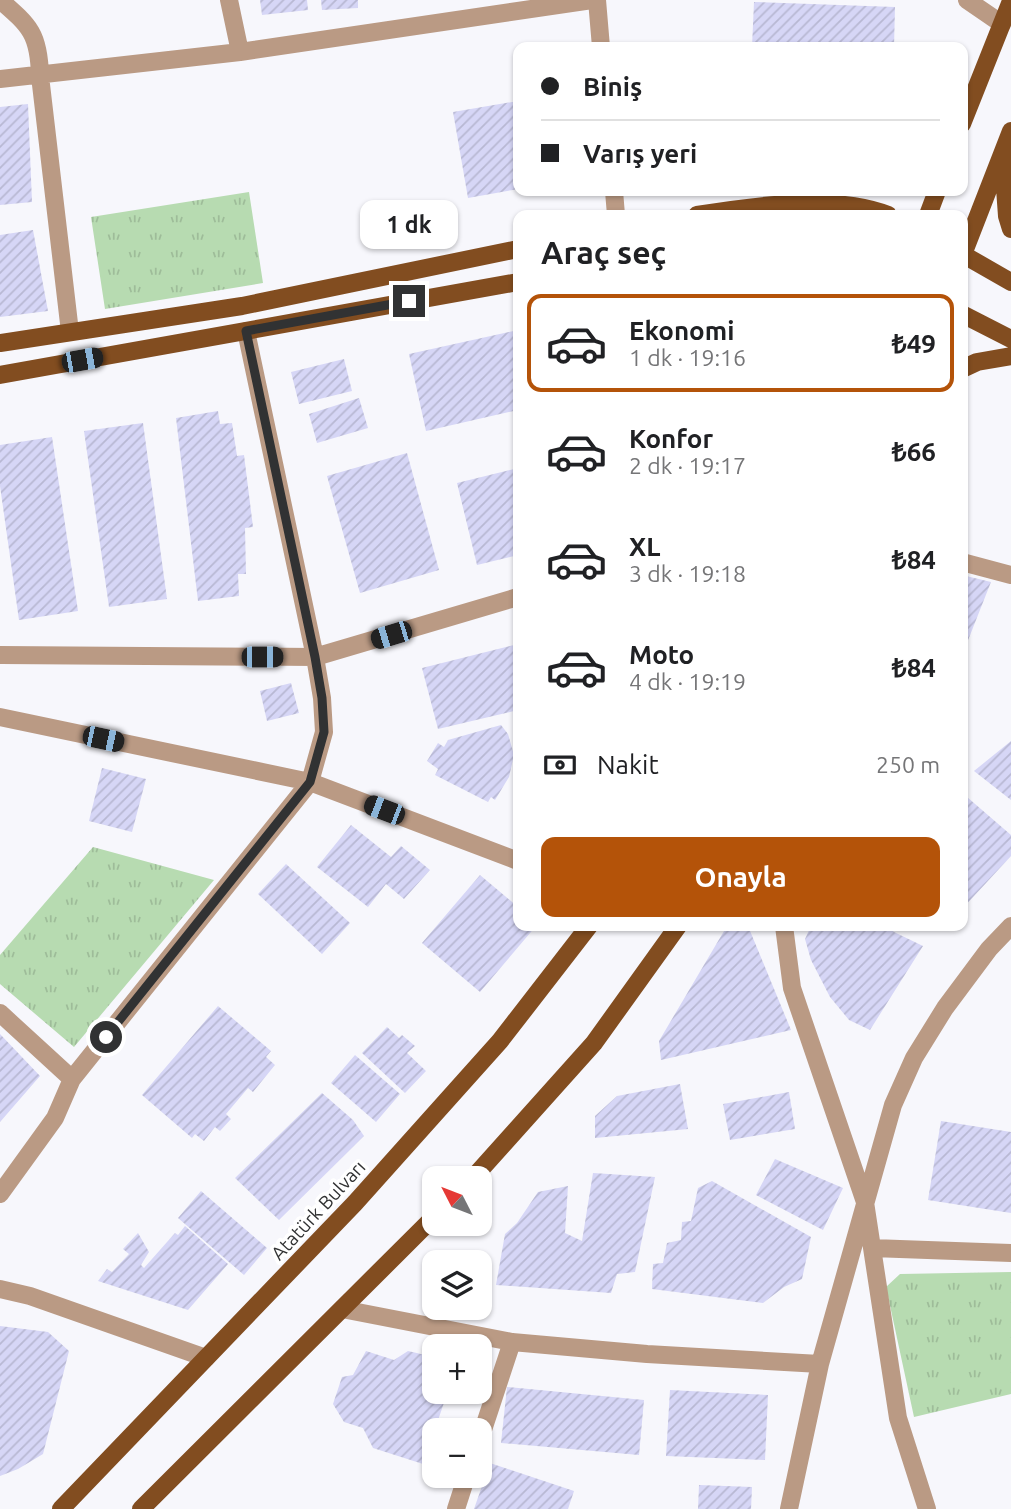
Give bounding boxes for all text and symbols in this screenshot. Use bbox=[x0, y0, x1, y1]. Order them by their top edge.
text: Biniş bbox=[583, 72, 642, 101]
text: Varış yeri bbox=[583, 139, 697, 168]
callout: 1 dk bbox=[360, 200, 458, 248]
text: 1 dk bbox=[386, 212, 432, 237]
text: Araç seç bbox=[541, 234, 666, 270]
route end bbox=[393, 285, 425, 317]
icon: car bbox=[545, 312, 608, 375]
text: Ekonomi bbox=[629, 316, 734, 345]
text: ₺49 bbox=[892, 329, 936, 358]
text: 1 dk · 19:16 bbox=[629, 345, 746, 370]
car bbox=[60, 346, 105, 374]
icon: car bbox=[545, 420, 608, 483]
text: Konfor bbox=[629, 424, 713, 453]
text: ₺66 bbox=[892, 437, 936, 466]
text: 2 dk · 19:17 bbox=[629, 453, 746, 478]
icon: car bbox=[545, 528, 608, 591]
text: XL bbox=[629, 532, 660, 561]
text: ₺84 bbox=[892, 545, 936, 574]
text: 3 dk · 19:18 bbox=[629, 561, 746, 586]
car bbox=[368, 619, 415, 651]
icon: car bbox=[545, 636, 608, 699]
text: Moto bbox=[629, 640, 694, 669]
car bbox=[242, 647, 284, 668]
text: ₺84 bbox=[892, 653, 936, 682]
text: 4 dk · 19:19 bbox=[629, 669, 746, 694]
car bbox=[81, 724, 126, 754]
icon: cash bbox=[541, 746, 579, 784]
text: Nakit bbox=[597, 750, 659, 779]
text: 250 m bbox=[876, 752, 940, 777]
car bbox=[361, 793, 408, 827]
button: Onayla bbox=[541, 837, 940, 917]
route start bbox=[90, 1021, 122, 1053]
street label: Atatürk Bulvarı bbox=[266, 1156, 370, 1264]
north arrow bbox=[422, 1166, 492, 1236]
map controls bbox=[422, 1166, 492, 1488]
button: layers bbox=[422, 1250, 492, 1320]
button: + bbox=[422, 1334, 492, 1404]
button: − bbox=[422, 1418, 492, 1488]

